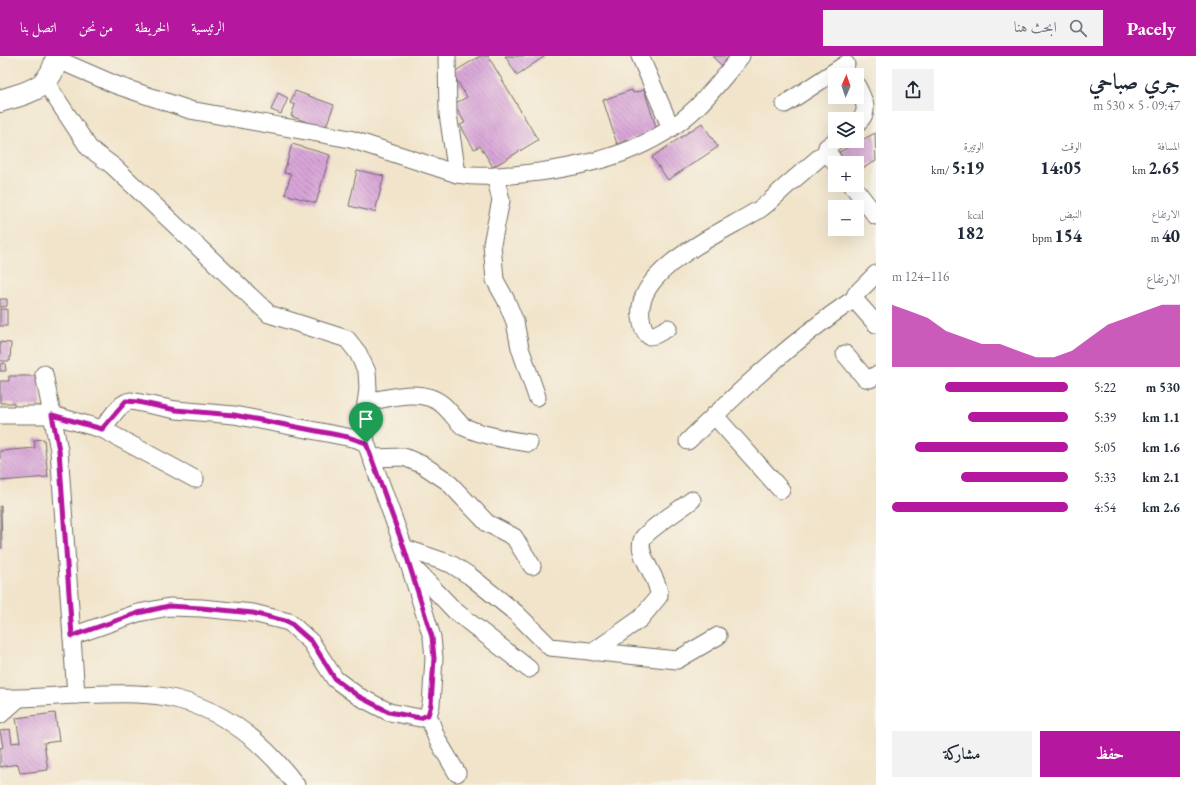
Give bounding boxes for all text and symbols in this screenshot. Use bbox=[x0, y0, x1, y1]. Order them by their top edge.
search box bbox=[823, 10, 1103, 46]
text: Pacely bbox=[1127, 16, 1176, 41]
text: ابحث هنا bbox=[1014, 17, 1057, 36]
icon: search bbox=[1067, 17, 1089, 39]
text: اتصل بنا bbox=[20, 18, 57, 36]
text: من نحن bbox=[79, 18, 113, 36]
text: الخريطة bbox=[135, 18, 169, 36]
text: الرئيسية bbox=[191, 18, 225, 36]
text: جري صباحي bbox=[1089, 67, 1180, 96]
north arrow bbox=[828, 68, 864, 104]
map controls bbox=[828, 68, 864, 236]
button: share bbox=[892, 69, 934, 111]
text: 09:47 · 5 × 530 m bbox=[1093, 97, 1180, 114]
button: layers bbox=[828, 112, 864, 148]
text: الوتيرة bbox=[964, 139, 984, 153]
text: الوقت bbox=[1061, 139, 1082, 153]
text: المسافة bbox=[1158, 139, 1180, 153]
button: + bbox=[828, 156, 864, 192]
text: 5:19 bbox=[952, 157, 984, 179]
text: 14:05 bbox=[1040, 157, 1082, 179]
text: 2.65 bbox=[1148, 157, 1180, 179]
text: /km bbox=[931, 163, 952, 177]
text: km bbox=[1132, 163, 1148, 177]
button: − bbox=[828, 200, 864, 236]
text: النبض bbox=[1059, 207, 1082, 221]
text: الارتفاع bbox=[1151, 207, 1180, 221]
text: kcal bbox=[968, 208, 984, 222]
text: 182 bbox=[956, 222, 984, 244]
text: 154 bbox=[1054, 225, 1082, 247]
text: 40 bbox=[1162, 225, 1180, 247]
text: bpm bbox=[1032, 231, 1054, 245]
text: m bbox=[1151, 231, 1162, 245]
text: 116–124 m bbox=[892, 268, 949, 285]
text: الارتفاع bbox=[1146, 270, 1180, 287]
text: 5:22 bbox=[1094, 379, 1116, 396]
text: 530 m bbox=[1146, 379, 1180, 396]
pin bbox=[349, 402, 383, 443]
icon: arrive bbox=[355, 408, 377, 430]
text: 5:39 bbox=[1094, 409, 1116, 426]
text: 1.1 km bbox=[1142, 409, 1180, 426]
text: 5:05 bbox=[1094, 439, 1116, 456]
text: 1.6 km bbox=[1142, 439, 1180, 456]
text: 5:33 bbox=[1094, 469, 1116, 486]
text: 2.1 km bbox=[1142, 469, 1180, 486]
text: 4:54 bbox=[1094, 499, 1116, 516]
text: 2.6 km bbox=[1142, 499, 1180, 516]
button: مشاركة bbox=[892, 731, 1032, 777]
button: حفظ bbox=[1040, 731, 1180, 777]

